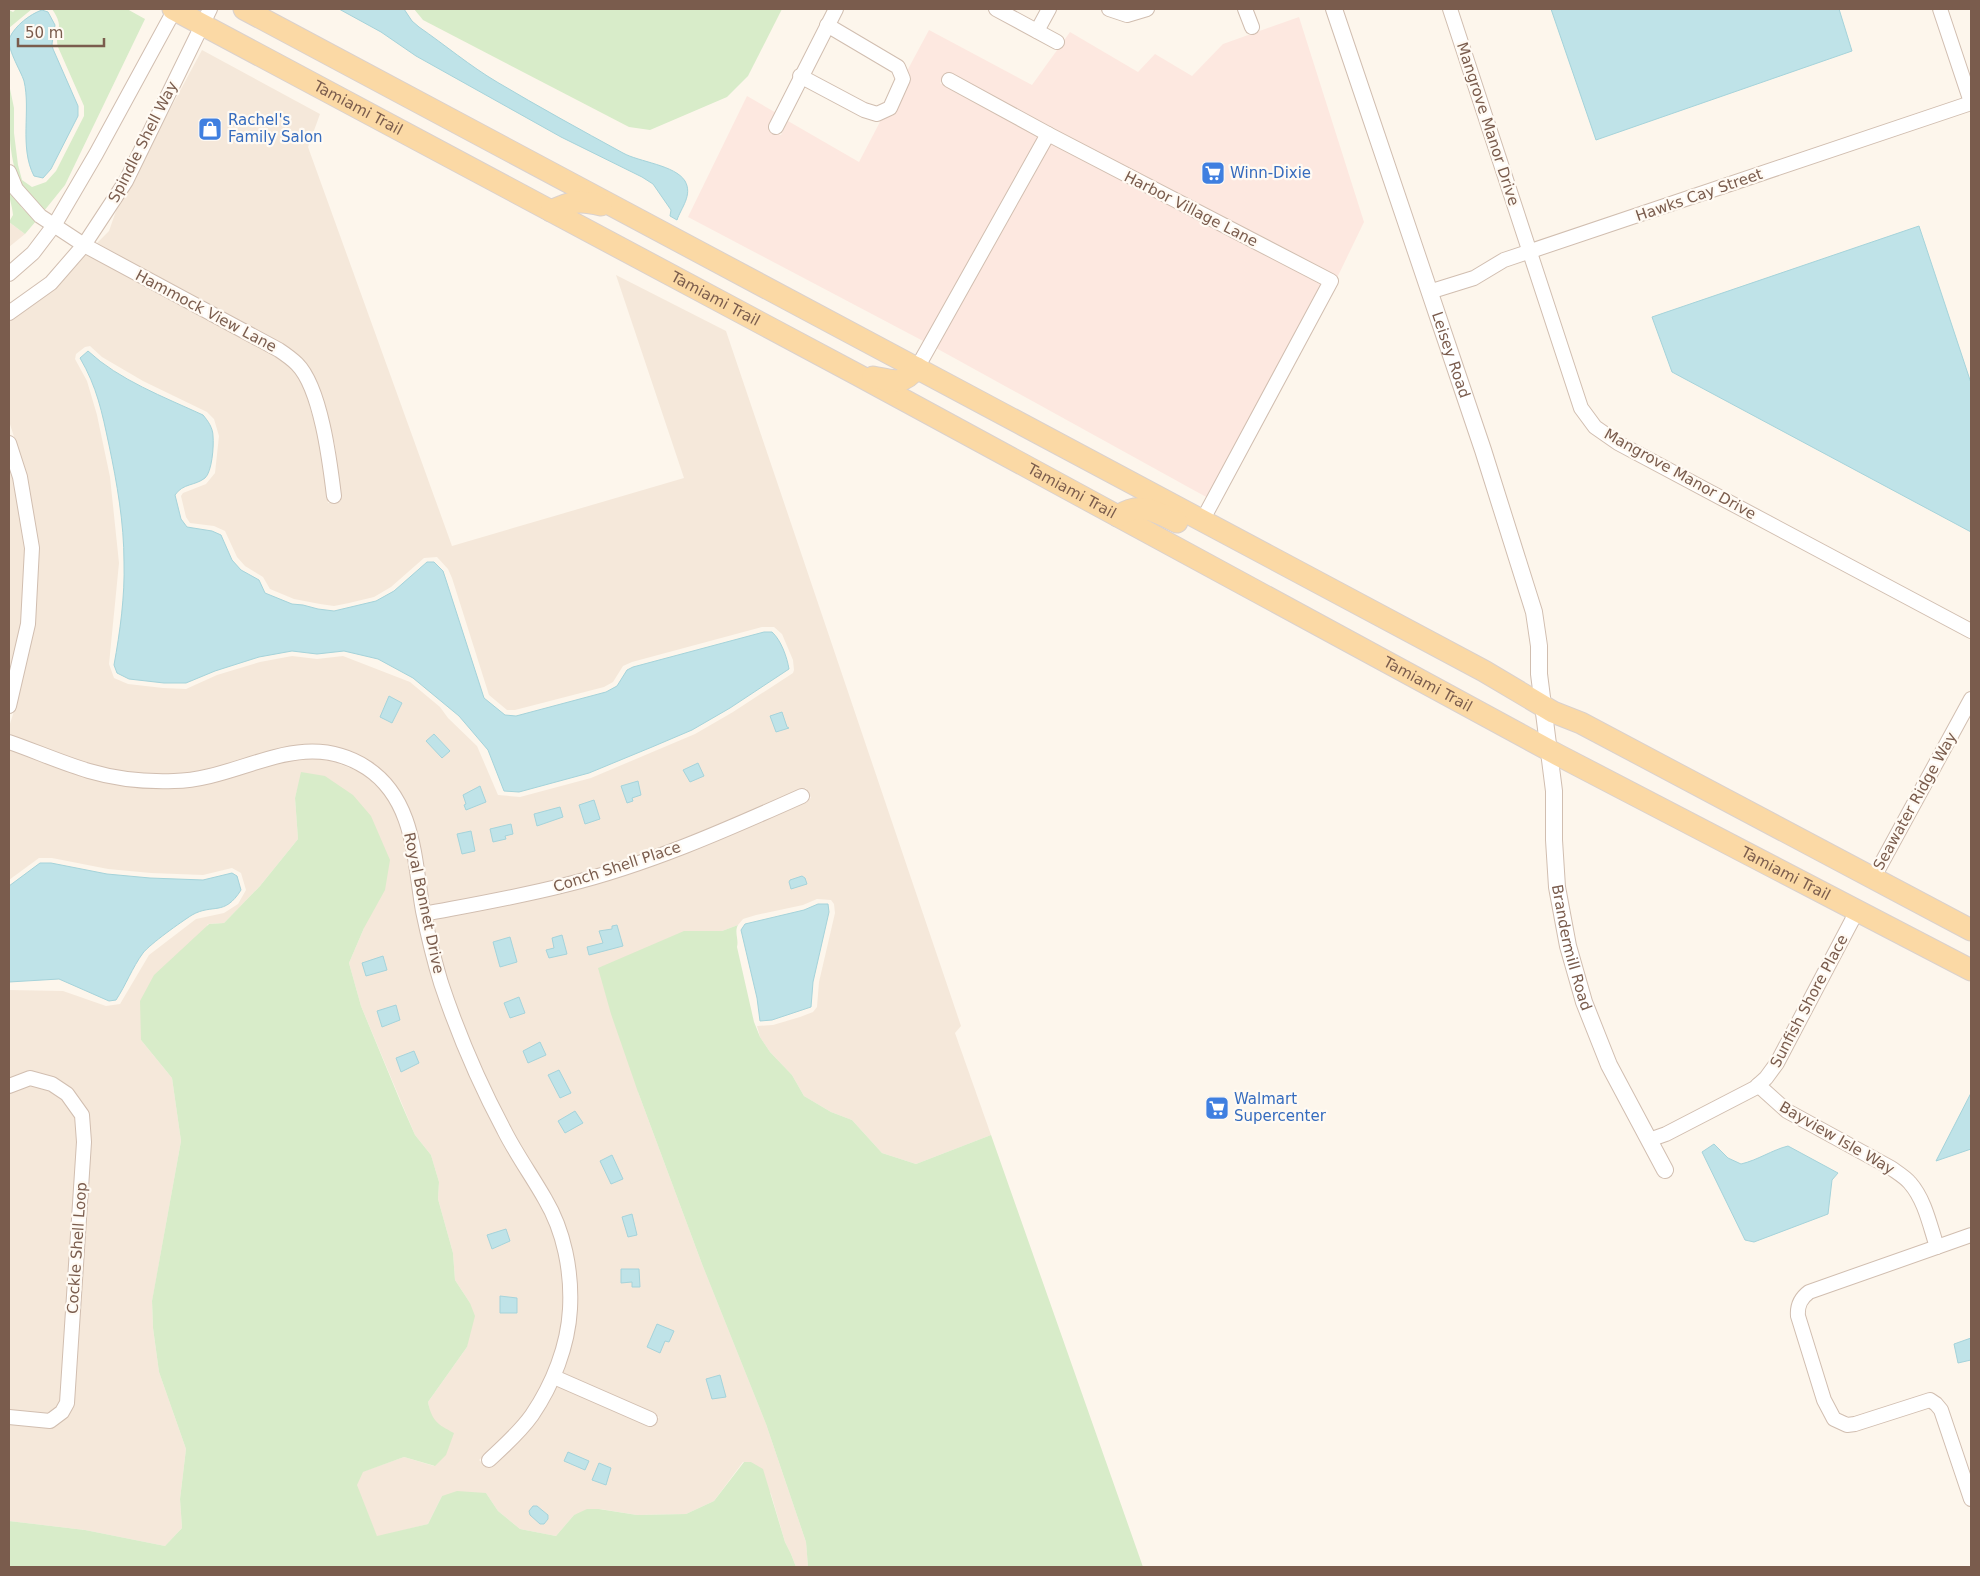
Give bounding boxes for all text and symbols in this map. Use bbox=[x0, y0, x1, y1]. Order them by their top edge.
scale bar bbox=[18, 15, 104, 47]
text: 50 m bbox=[25, 24, 63, 42]
street label: Mangrove Manor Drive bbox=[1453, 40, 1523, 208]
street label: Tamiami Trail bbox=[310, 76, 406, 139]
street label: Spindle Shell Way bbox=[105, 78, 181, 206]
place label: Rachel's Family Salon bbox=[228, 111, 323, 146]
shop icon: Rachel's Family Salon bbox=[197, 116, 223, 142]
supermarket icon: Winn-Dixie bbox=[1200, 160, 1226, 186]
place label: Winn-Dixie bbox=[1230, 164, 1311, 182]
street label: Hawks Cay Street bbox=[1633, 165, 1765, 225]
street label: Harbor Village Lane bbox=[1121, 167, 1261, 251]
street label: Hammock View Lane bbox=[132, 266, 280, 356]
street label: Tamiami Trail bbox=[667, 267, 763, 330]
street label: Leisey Road bbox=[1428, 309, 1474, 400]
street label: Mangrove Manor Drive bbox=[1601, 425, 1759, 523]
street label: Tamiami Trail bbox=[1024, 459, 1119, 522]
street label: Tamiami Trail bbox=[1380, 653, 1475, 716]
street label: Seawater Ridge Way bbox=[1870, 729, 1961, 873]
street label: Royal Bonnet Drive bbox=[400, 831, 448, 975]
street label: Conch Shell Place bbox=[551, 838, 683, 896]
street label: Tamiami Trail bbox=[1737, 843, 1834, 904]
street label: Brandermill Road bbox=[1548, 883, 1596, 1013]
street label: Sunfish Shore Place bbox=[1766, 931, 1852, 1071]
place label: Walmart Supercenter bbox=[1234, 1090, 1327, 1125]
supermarket icon: Walmart Supercenter bbox=[1204, 1095, 1230, 1121]
street label: Bayview Isle Way bbox=[1776, 1098, 1898, 1178]
street label: Cockle Shell Loop bbox=[63, 1181, 91, 1315]

